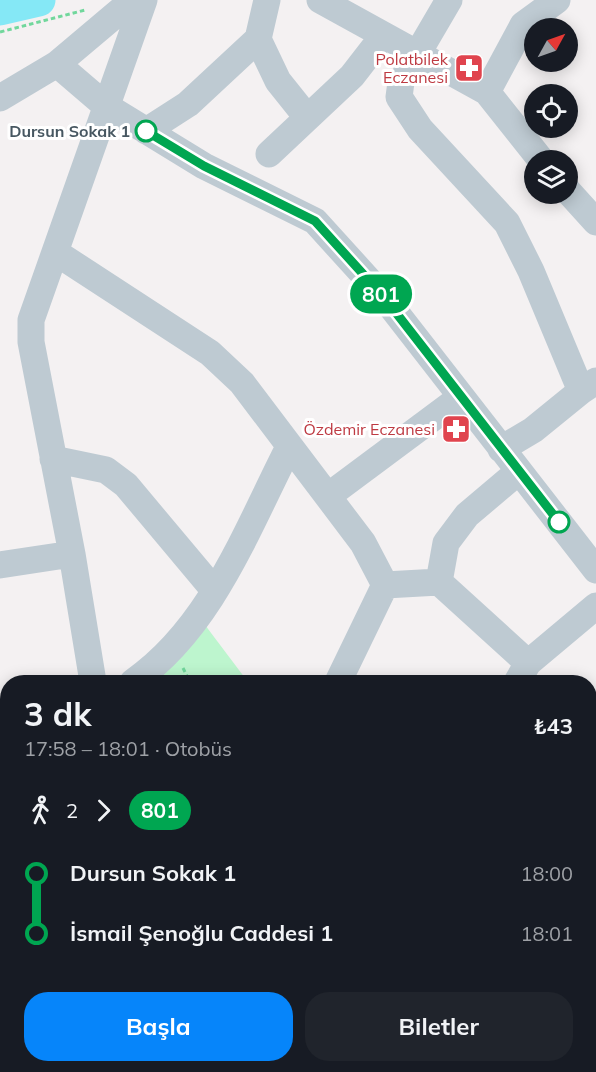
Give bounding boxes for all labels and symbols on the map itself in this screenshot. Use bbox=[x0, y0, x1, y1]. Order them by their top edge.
north arrow bbox=[524, 18, 578, 72]
place label: Polatbilek Eczanesi bbox=[376, 49, 449, 87]
pharmacy icon: Polatbilek Eczanesi bbox=[453, 52, 485, 84]
marker: Dursun Sokak 1 bbox=[135, 120, 157, 142]
place label: Dursun Sokak 1 bbox=[9, 121, 130, 141]
line badge: 801 bbox=[346, 274, 416, 314]
pharmacy icon: Özdemir Eczanesi bbox=[440, 413, 472, 445]
place label: Özdemir Eczanesi bbox=[303, 419, 435, 439]
unlabelled marker bbox=[548, 511, 570, 533]

